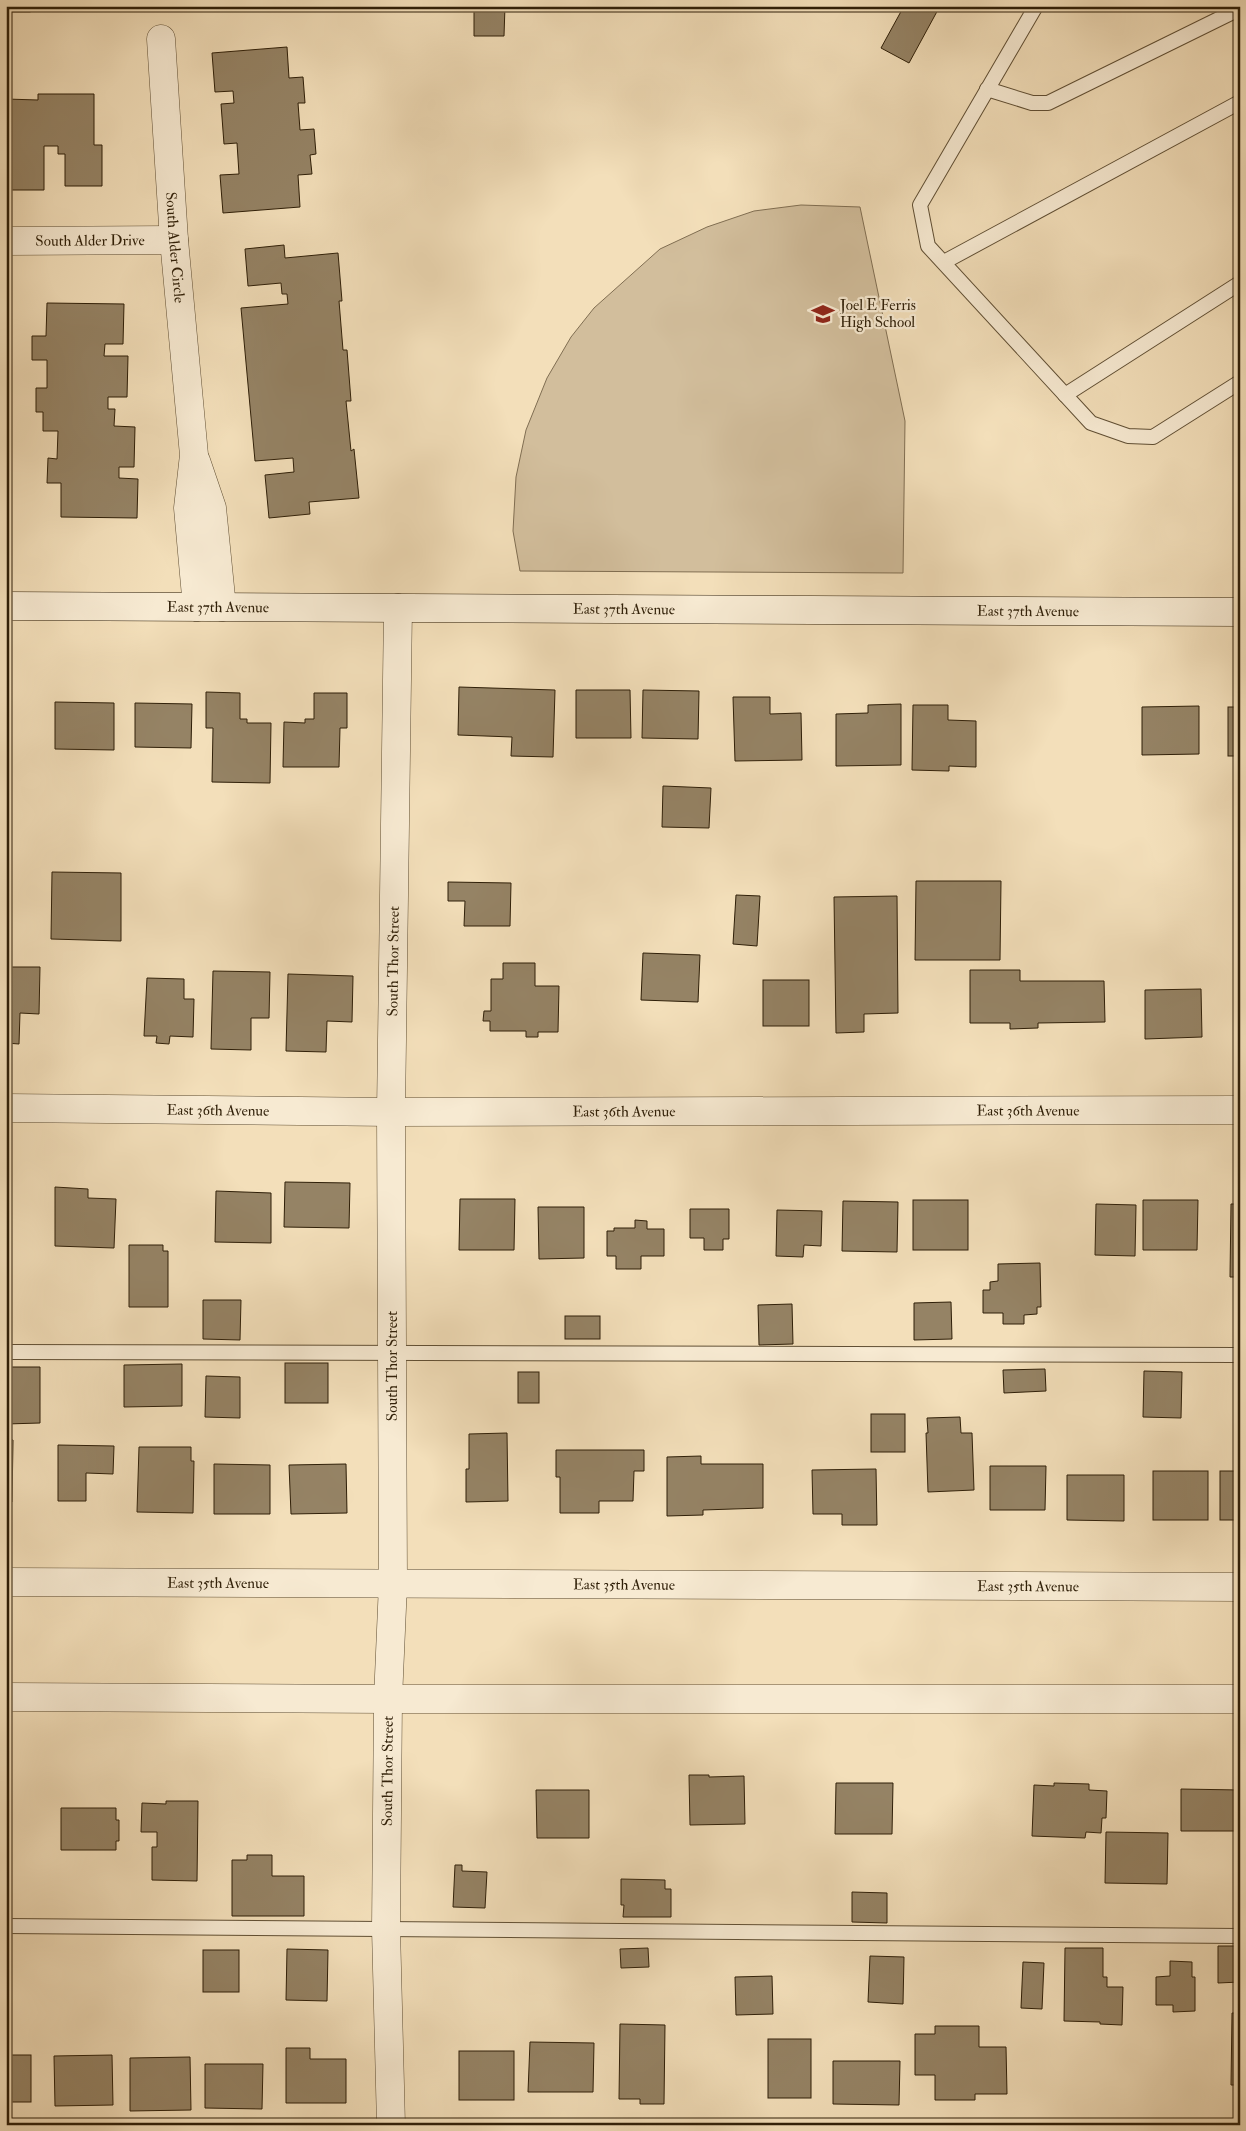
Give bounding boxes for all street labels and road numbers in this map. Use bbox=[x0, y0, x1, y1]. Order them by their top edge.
street label: South Alder Circle bbox=[161, 191, 189, 304]
street label: South Alder Drive bbox=[35, 231, 145, 250]
street label: East 37th Avenue bbox=[167, 597, 269, 617]
street label: East 37th Avenue bbox=[573, 599, 675, 619]
street label: East 37th Avenue bbox=[977, 601, 1079, 621]
street label: South Thor Street bbox=[383, 906, 403, 1017]
street label: East 36th Avenue bbox=[166, 1100, 270, 1120]
street label: East 36th Avenue bbox=[976, 1101, 1079, 1120]
street label: East 36th Avenue bbox=[572, 1102, 675, 1121]
street label: South Thor Street bbox=[383, 1311, 402, 1421]
street label: East 35th Avenue bbox=[167, 1573, 269, 1593]
street label: East 35th Avenue bbox=[573, 1575, 675, 1594]
street label: East 35th Avenue bbox=[977, 1576, 1079, 1596]
street label: South Thor Street bbox=[377, 1716, 397, 1826]

